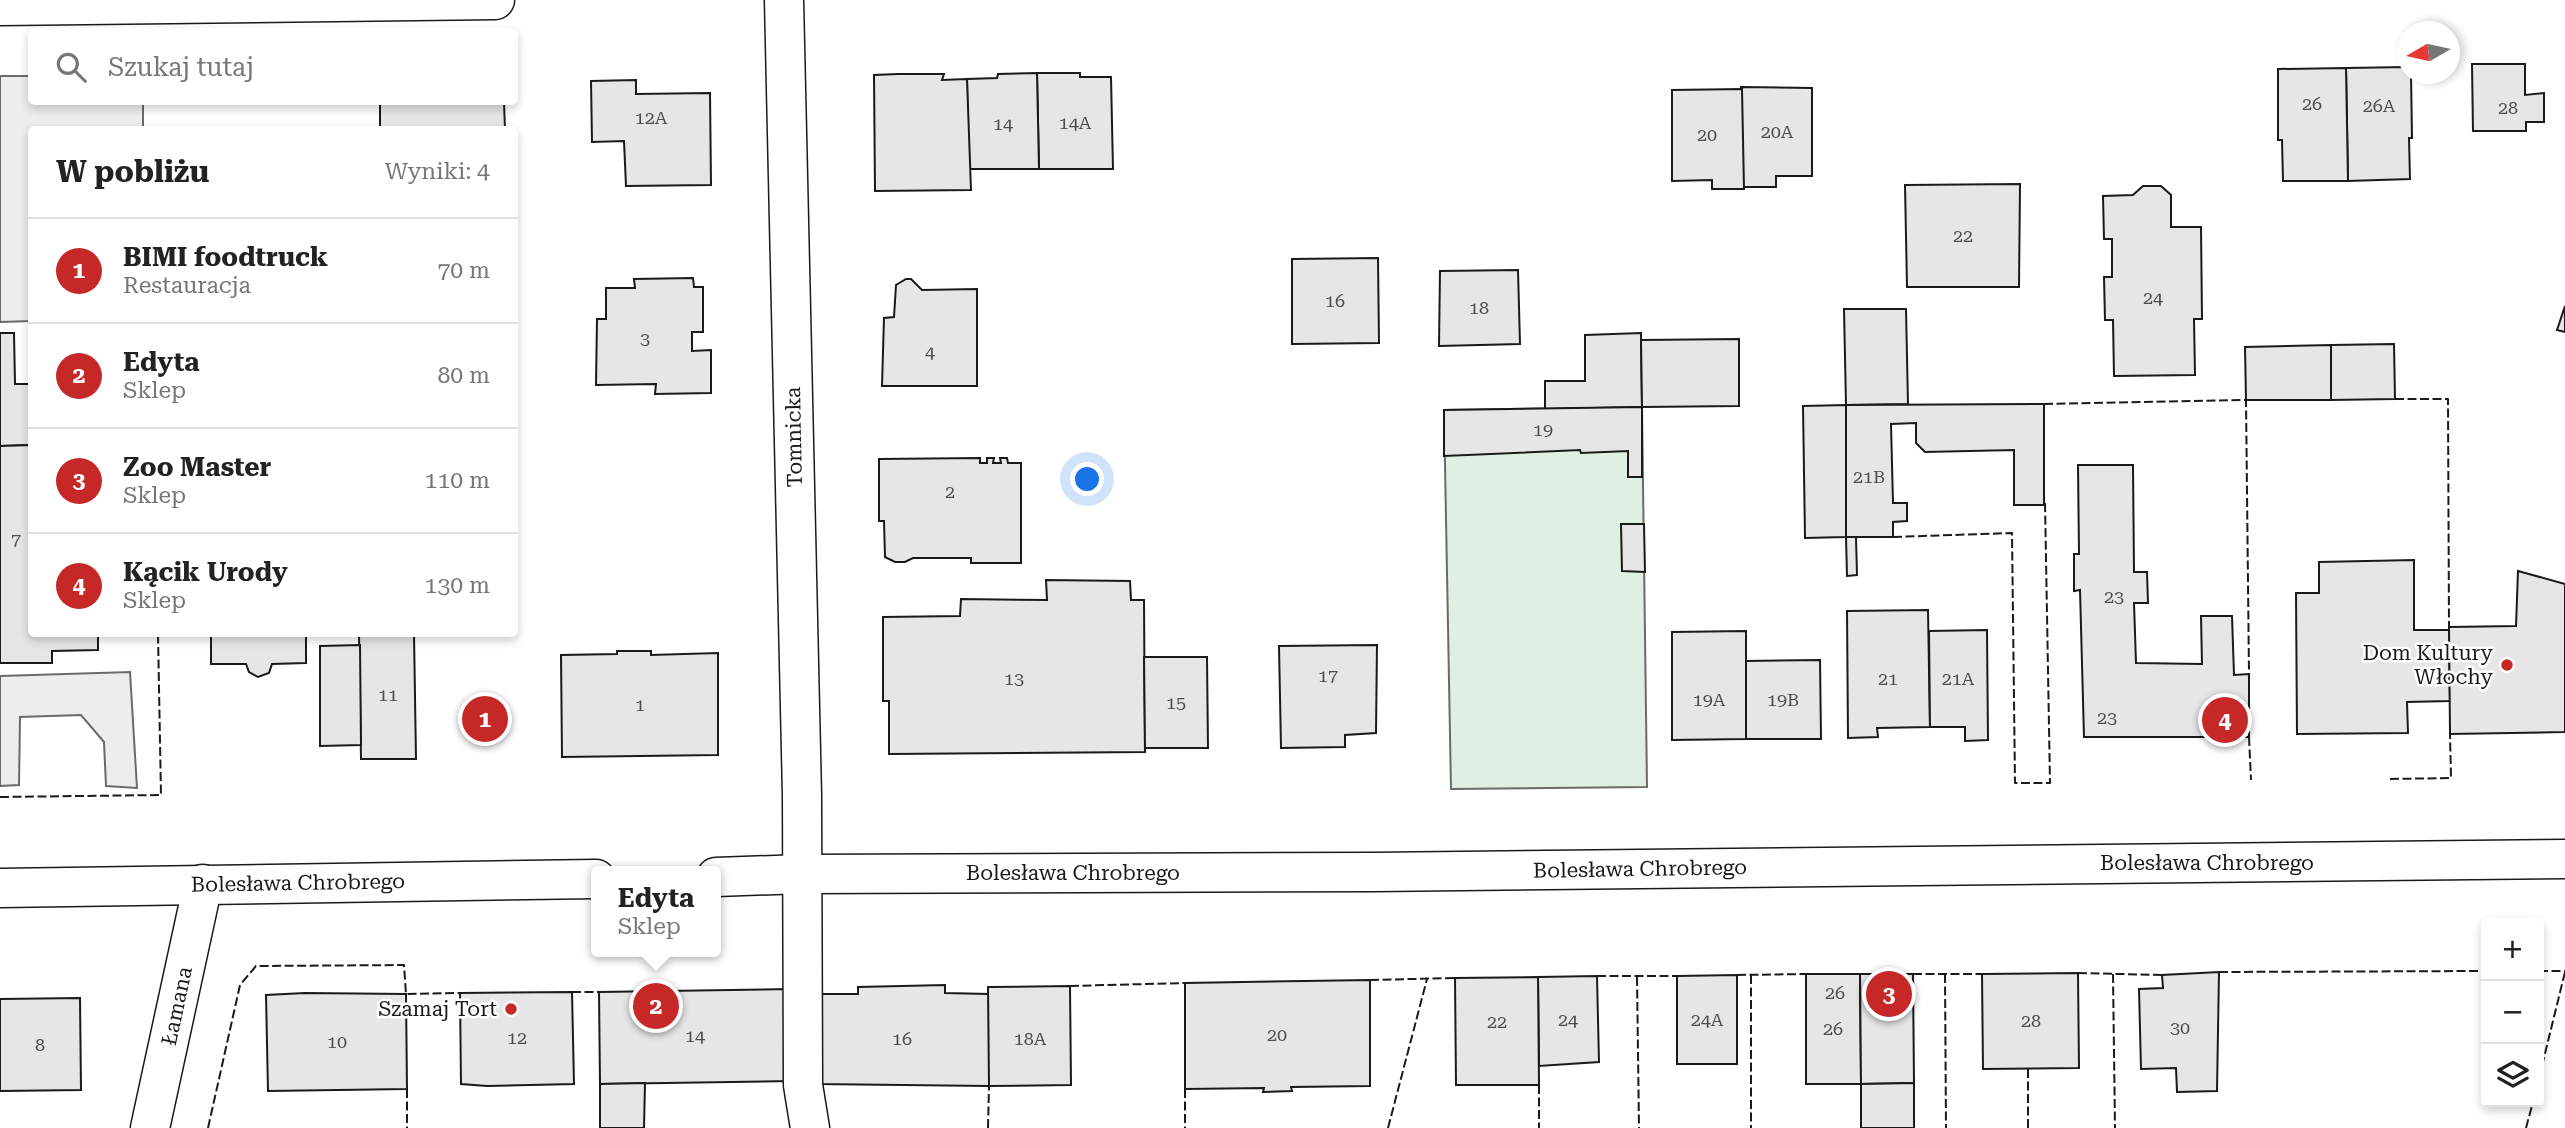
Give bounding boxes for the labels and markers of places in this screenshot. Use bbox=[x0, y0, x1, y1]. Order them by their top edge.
place label: Dom Kultury Włochy bbox=[2363, 641, 2494, 689]
marker: Dom Kultury Włochy bbox=[2499, 657, 2515, 673]
pin: 1 bbox=[462, 693, 508, 745]
pin: 4 bbox=[2202, 694, 2248, 746]
pin: 3 bbox=[1866, 968, 1912, 1020]
pin: 2 bbox=[633, 980, 679, 1032]
place label: Szamaj Tort bbox=[378, 997, 497, 1021]
marker: Szamaj Tort bbox=[503, 1001, 519, 1017]

